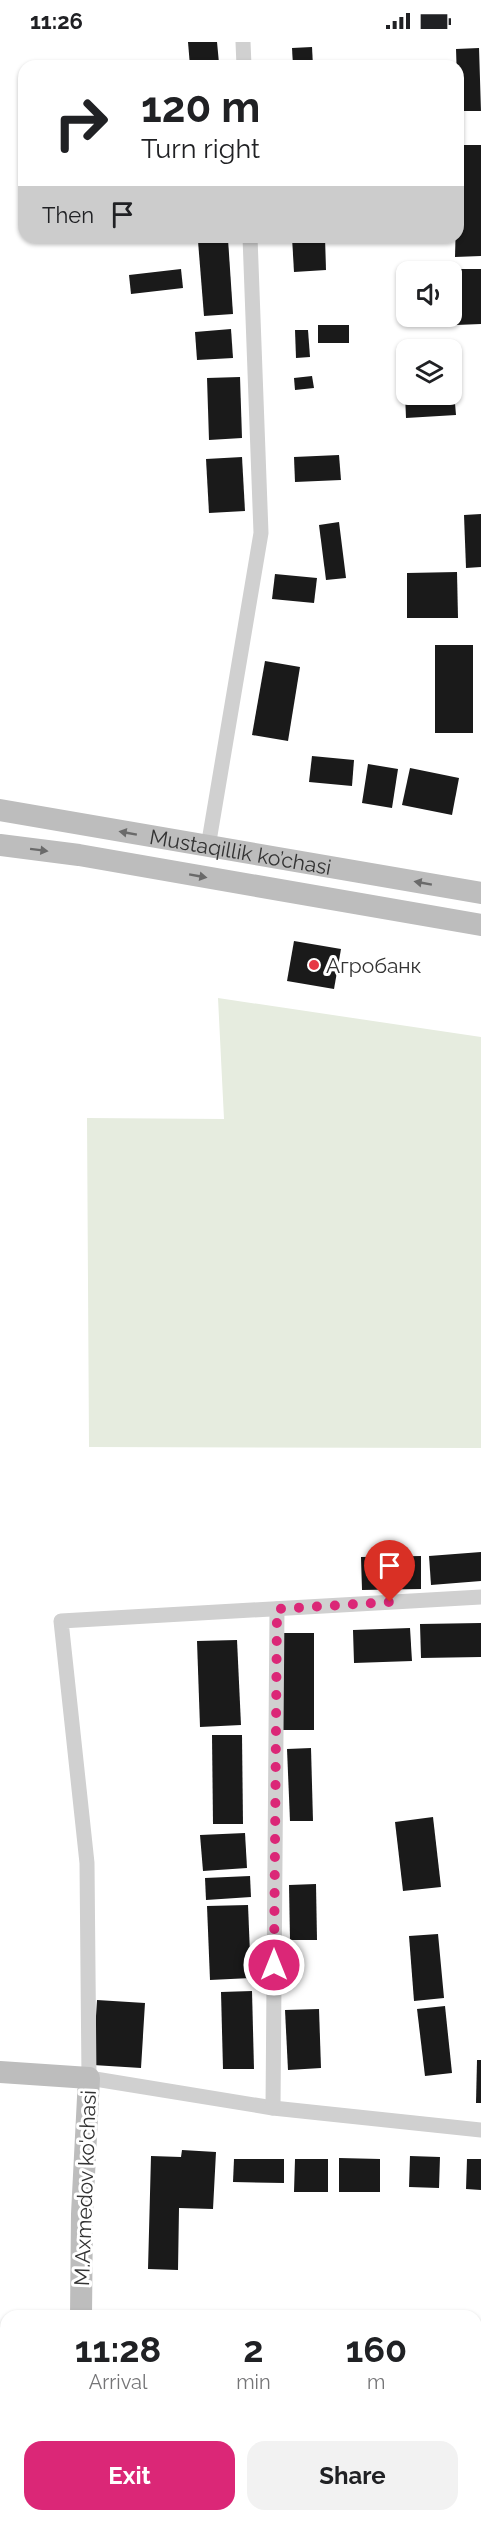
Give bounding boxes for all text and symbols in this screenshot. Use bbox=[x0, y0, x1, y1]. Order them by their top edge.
text: 11:26 bbox=[30, 8, 83, 34]
text: 120 m bbox=[141, 83, 260, 132]
icon: right bbox=[42, 84, 120, 162]
text: Turn right bbox=[141, 133, 260, 164]
icon: arrive bbox=[106, 198, 139, 231]
text: Then bbox=[42, 202, 94, 228]
map controls bbox=[396, 261, 462, 405]
button: sound bbox=[396, 261, 462, 327]
button: layers bbox=[396, 339, 462, 405]
street label: Mustaqillik ko’chasi bbox=[148, 824, 333, 879]
one-way arrow bbox=[118, 828, 137, 837]
one-way arrow bbox=[30, 845, 49, 855]
one-way arrow bbox=[189, 872, 208, 881]
one-way arrow bbox=[414, 878, 433, 887]
place label: Агробанк bbox=[326, 953, 422, 978]
marker: Агробанк bbox=[307, 958, 321, 972]
pin bbox=[364, 1540, 415, 1602]
icon: arrive bbox=[373, 1549, 406, 1582]
position arrow bbox=[242, 1933, 306, 1997]
street label: M.Axmedov ko'chasi bbox=[69, 2090, 101, 2286]
text: 11:28 bbox=[75, 2328, 161, 2370]
text: 2 bbox=[243, 2328, 264, 2370]
text: 160 bbox=[345, 2328, 407, 2370]
text: Arrival bbox=[89, 2370, 147, 2394]
text: min bbox=[236, 2370, 271, 2394]
text: m bbox=[367, 2370, 385, 2394]
button: Exit bbox=[24, 2441, 235, 2510]
button: Share bbox=[247, 2441, 458, 2510]

